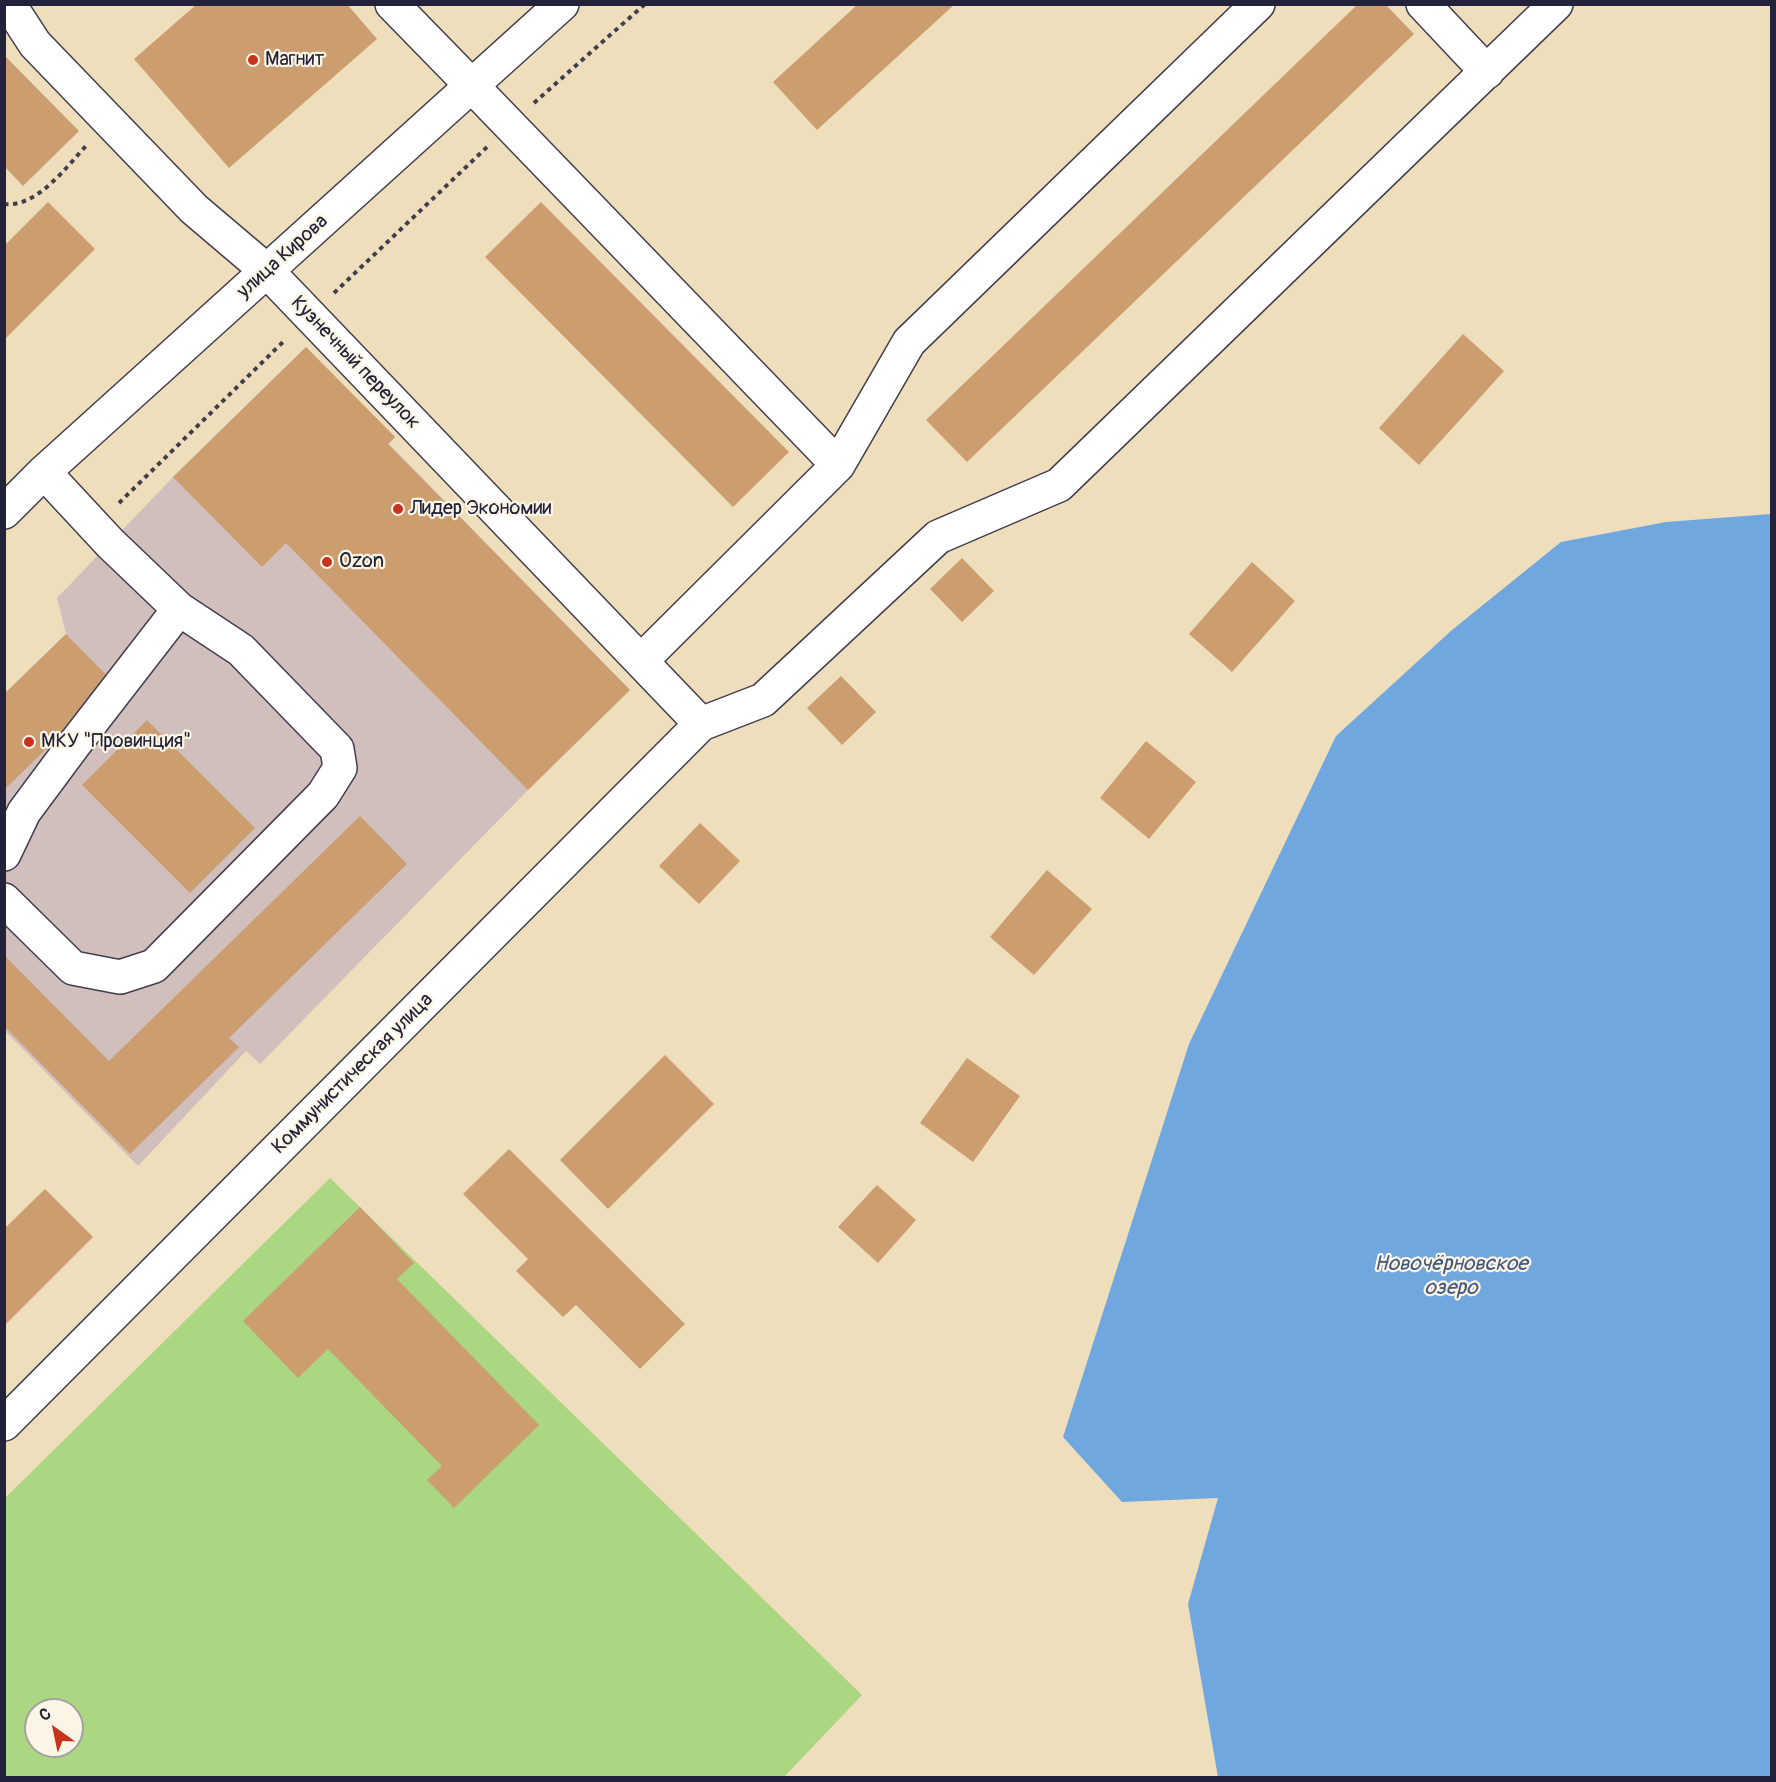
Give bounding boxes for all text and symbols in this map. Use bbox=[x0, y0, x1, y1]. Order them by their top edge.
place label: Магнит bbox=[265, 48, 324, 72]
marker: Магнит bbox=[246, 53, 260, 67]
street label: улица Кирова bbox=[233, 210, 333, 304]
street label: Кузнечный переулок bbox=[285, 291, 425, 435]
place label: Лидер Экономии bbox=[410, 497, 551, 521]
marker: Лидер Экономии bbox=[391, 502, 405, 516]
place label: Ozon bbox=[339, 550, 384, 574]
marker: Ozon bbox=[320, 555, 334, 569]
place label: МКУ "Провинция" bbox=[41, 730, 191, 754]
marker: МКУ "Провинция" bbox=[22, 735, 36, 749]
street label: Коммунистическая улица bbox=[267, 988, 439, 1160]
water label: Новочёрновское озеро bbox=[1374, 1252, 1528, 1302]
north arrow bbox=[24, 1698, 84, 1758]
text: С bbox=[36, 1704, 55, 1726]

